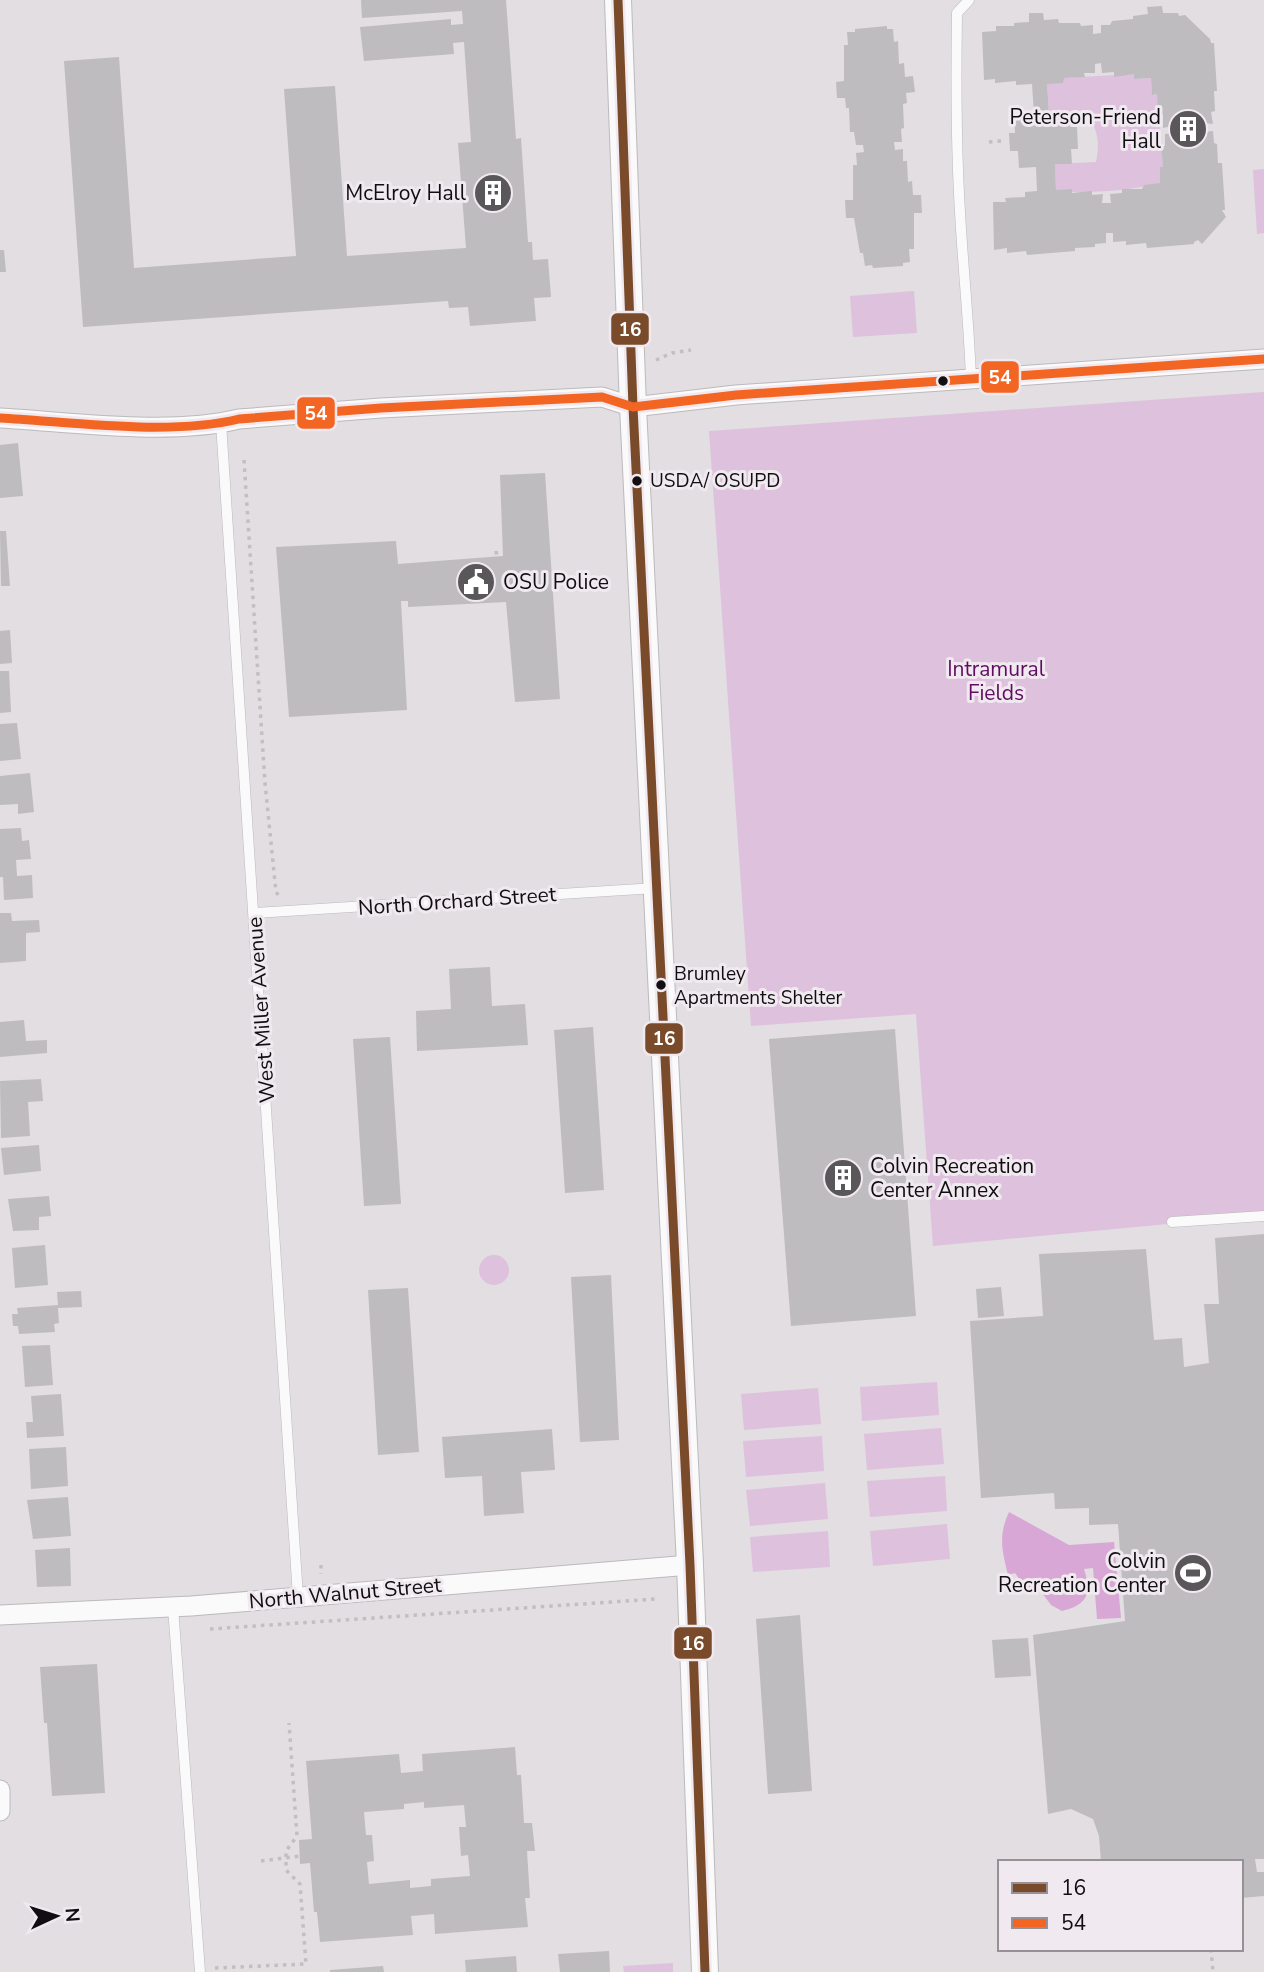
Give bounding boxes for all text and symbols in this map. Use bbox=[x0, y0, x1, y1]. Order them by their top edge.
place label: Peterson-Friend Hall bbox=[1010, 103, 1162, 155]
building icon: Peterson-Friend Hall bbox=[1167, 108, 1209, 150]
building icon: McElroy Hall bbox=[472, 172, 514, 214]
place label: McElroy Hall bbox=[345, 179, 467, 207]
line badge: 16 bbox=[610, 312, 650, 346]
text: 16 bbox=[619, 317, 641, 343]
line badge: 54 bbox=[980, 360, 1020, 394]
text: 54 bbox=[989, 365, 1011, 391]
unlabelled marker bbox=[936, 374, 950, 388]
line badge: 54 bbox=[296, 396, 336, 430]
text: 54 bbox=[305, 401, 327, 427]
place label: USDA/ OSUPD bbox=[650, 468, 780, 494]
marker: USDA/ OSUPD bbox=[630, 474, 644, 488]
public building icon: OSU Police bbox=[455, 561, 497, 603]
place label: OSU Police bbox=[503, 568, 609, 596]
park label: Intramural Fields bbox=[947, 655, 1046, 707]
street label: North Orchard Street bbox=[357, 880, 558, 922]
street label: West Miller Avenue bbox=[241, 916, 281, 1104]
place label: Brumley Apartments Shelter bbox=[674, 961, 842, 1011]
marker: Brumley Apartments Shelter bbox=[654, 978, 668, 992]
line badge: 16 bbox=[644, 1022, 684, 1055]
text: 16 bbox=[653, 1026, 675, 1052]
place label: Colvin Recreation Center Annex bbox=[870, 1152, 1034, 1204]
building icon: Colvin Recreation Center Annex bbox=[822, 1157, 864, 1199]
place label: Colvin Recreation Center bbox=[998, 1547, 1166, 1599]
sports icon: Colvin Recreation Center bbox=[1172, 1552, 1214, 1594]
street label: North Walnut Street bbox=[248, 1571, 443, 1615]
line badge: 16 bbox=[673, 1626, 713, 1660]
text: 16 bbox=[682, 1631, 704, 1657]
legend bbox=[998, 1860, 1243, 1951]
text: 16 bbox=[1061, 1874, 1086, 1902]
north arrow bbox=[21, 1881, 91, 1951]
text: N bbox=[58, 1907, 85, 1923]
text: 54 bbox=[1061, 1909, 1086, 1937]

